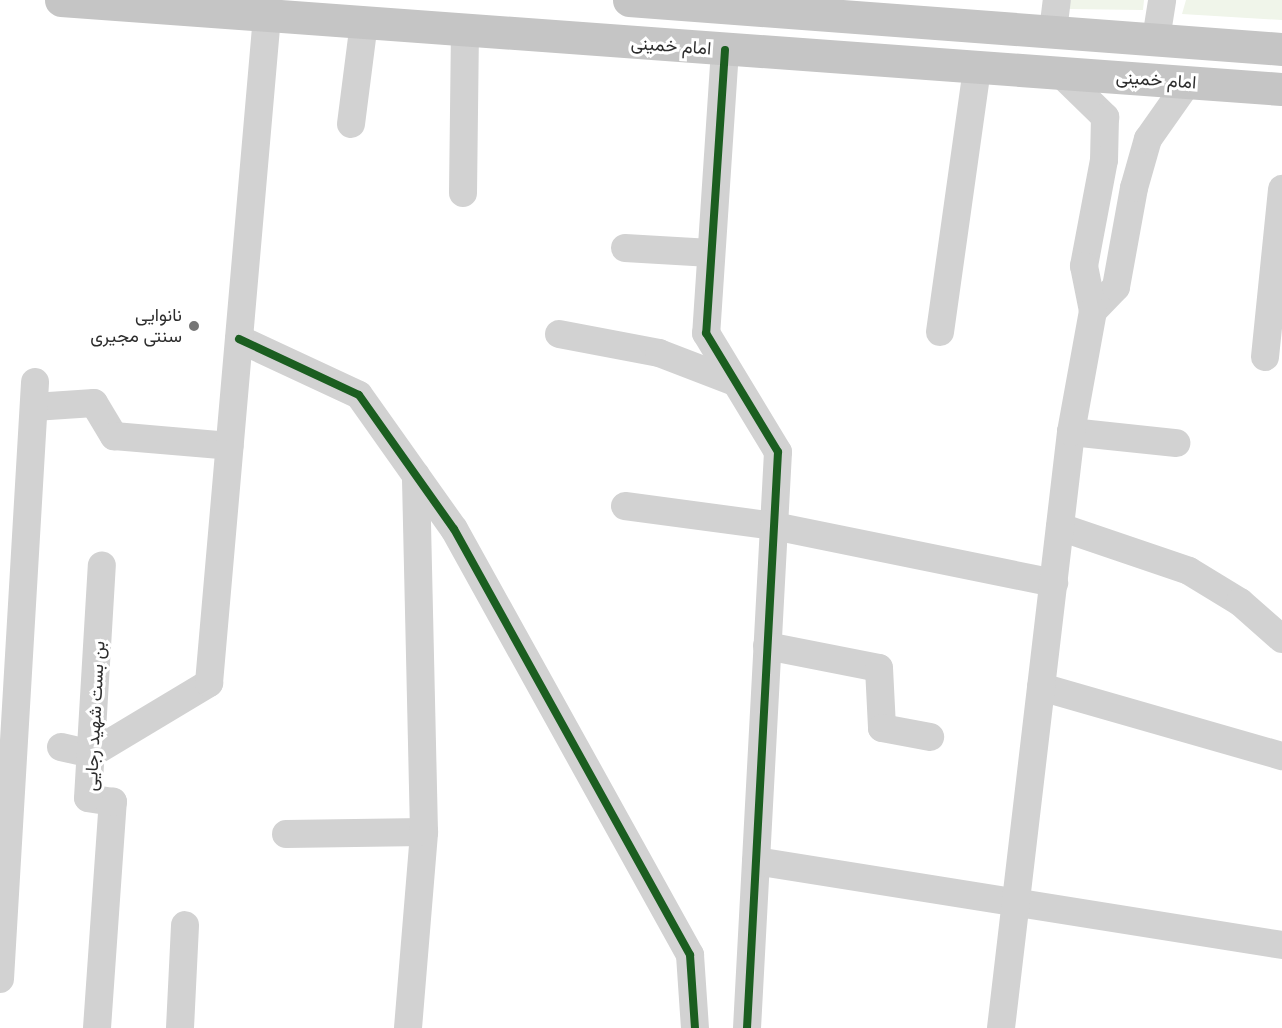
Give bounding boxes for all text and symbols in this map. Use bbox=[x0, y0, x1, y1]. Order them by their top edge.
street label: امام خمینی bbox=[630, 32, 712, 60]
street label: امام خمینی bbox=[1115, 66, 1197, 94]
place label: نانوایی سنتی مجیری bbox=[90, 305, 182, 348]
marker: نانوایی سنتی مجیری bbox=[187, 319, 201, 333]
street label: بن بست شهید رجایی bbox=[80, 640, 110, 792]

